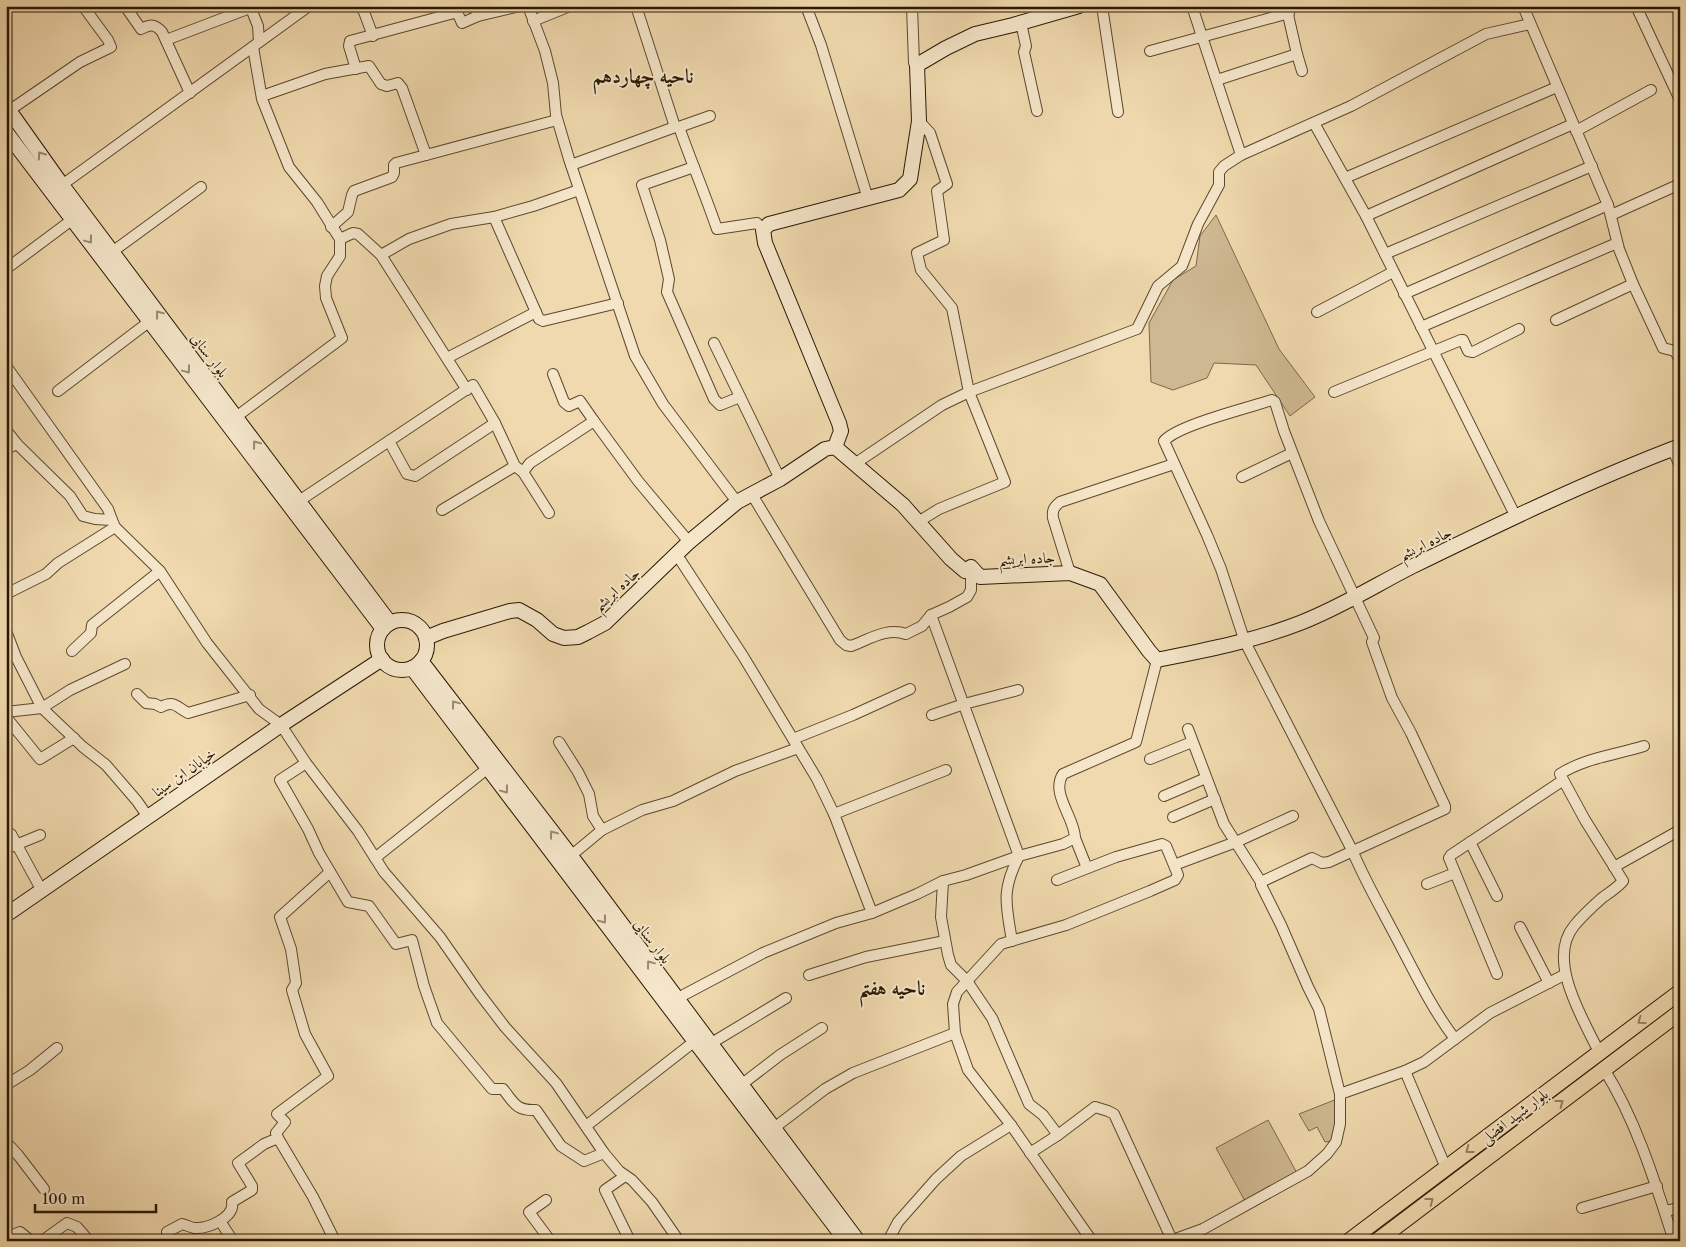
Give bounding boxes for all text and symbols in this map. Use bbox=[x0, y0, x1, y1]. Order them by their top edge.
district label: ناحیه چهاردهم bbox=[593, 64, 694, 95]
one-way arrow bbox=[38, 151, 47, 161]
one-way arrow bbox=[83, 234, 91, 243]
one-way arrow bbox=[156, 311, 164, 320]
street label: بلوار سنایی bbox=[186, 329, 233, 382]
one-way arrow bbox=[181, 364, 189, 373]
one-way arrow bbox=[253, 440, 262, 450]
street label: جاده ابریشم bbox=[1395, 522, 1457, 569]
street label: جاده ابریشم bbox=[998, 548, 1056, 574]
street label: جاده ابریشم bbox=[589, 563, 647, 619]
one-way arrow bbox=[452, 701, 460, 710]
street label: خیابان ابن سینا bbox=[148, 743, 220, 801]
one-way arrow bbox=[499, 784, 508, 794]
one-way arrow bbox=[550, 830, 559, 840]
one-way arrow bbox=[597, 914, 606, 924]
street label: بلوار سنایی bbox=[629, 915, 676, 968]
one-way arrow bbox=[647, 960, 656, 970]
district label: ناحیه هفتم bbox=[859, 976, 926, 1008]
one-way arrow bbox=[1637, 1015, 1647, 1024]
street label: بلوار شهید افضلی bbox=[1476, 1084, 1553, 1149]
one-way arrow bbox=[1554, 1100, 1563, 1108]
one-way arrow bbox=[1466, 1145, 1475, 1153]
scale bar bbox=[35, 1182, 156, 1214]
text: 100 m bbox=[42, 1189, 85, 1208]
one-way arrow bbox=[1424, 1198, 1433, 1206]

